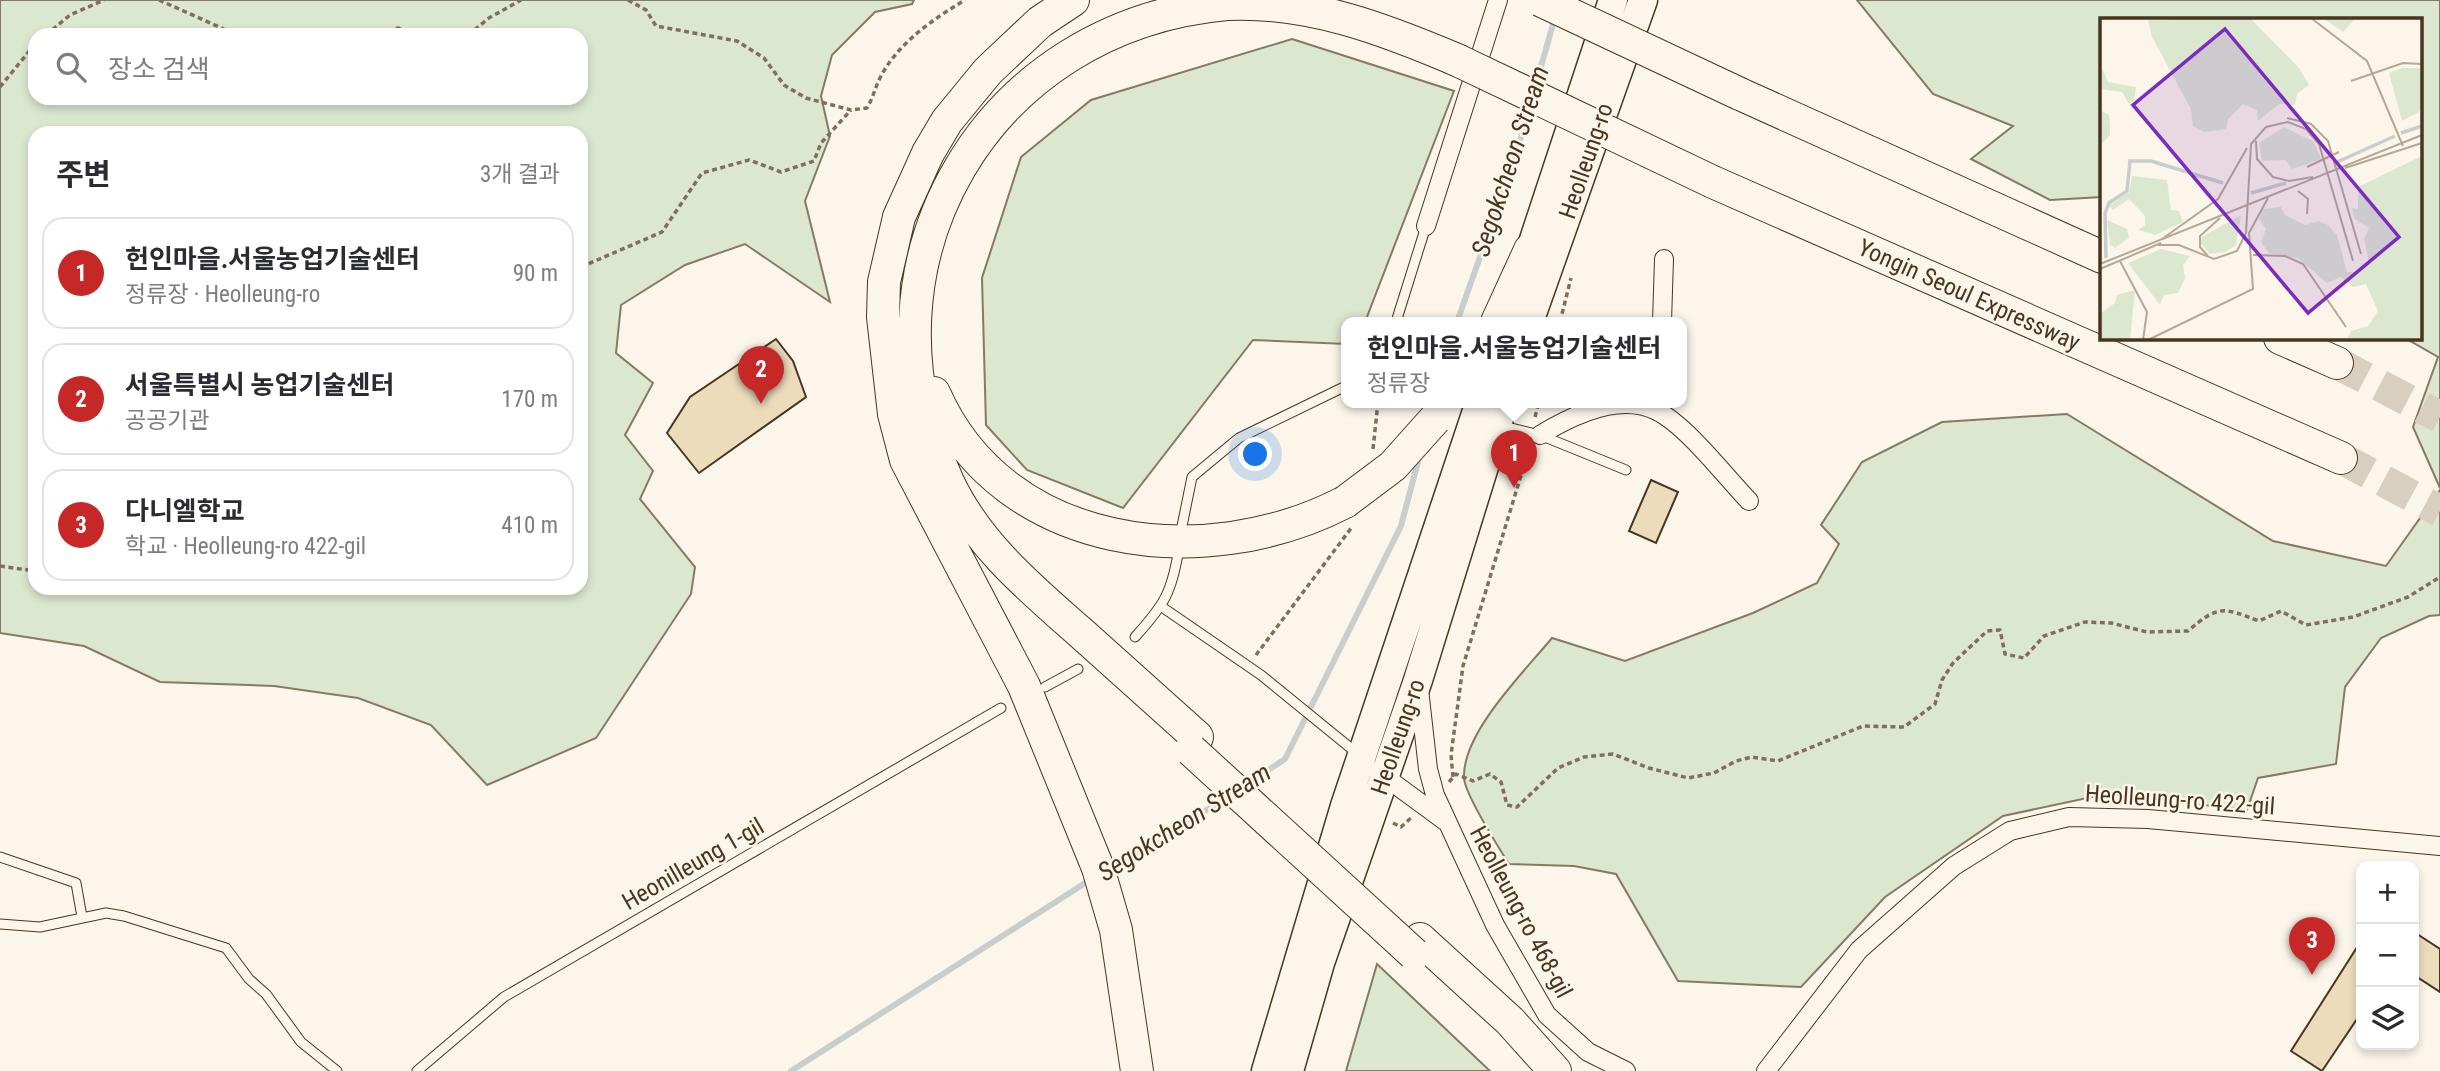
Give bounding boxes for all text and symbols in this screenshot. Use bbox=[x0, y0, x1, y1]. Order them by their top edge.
inset map bbox=[2100, 18, 2422, 340]
search box bbox=[28, 28, 588, 105]
icon: search bbox=[52, 48, 90, 86]
text: 장소 검색 bbox=[108, 54, 210, 84]
water label: Segokcheon Stream bbox=[1465, 62, 1555, 260]
street label: Heolleung-ro bbox=[1553, 99, 1619, 223]
text: 주변 bbox=[56, 157, 111, 192]
text: 3개 결과 bbox=[480, 161, 560, 188]
street label: Yongin Seoul Expressway bbox=[1854, 233, 2084, 357]
text: 헌인마을.서울농업기술센터 bbox=[125, 244, 420, 274]
text: 1 bbox=[75, 260, 87, 287]
text: 90 m bbox=[513, 260, 558, 287]
text: 정류장 · Heolleung-ro bbox=[125, 281, 320, 308]
popup bbox=[1341, 317, 1687, 408]
text: 헌인마을.서울농업기술센터 bbox=[1367, 333, 1661, 363]
pin: 2 bbox=[738, 346, 784, 404]
text: 서울특별시 농업기술센터 bbox=[125, 370, 394, 400]
text: 정류장 bbox=[1367, 370, 1430, 397]
text: 2 bbox=[75, 386, 87, 413]
text: 170 m bbox=[501, 386, 558, 413]
text: 공공기관 bbox=[125, 407, 210, 434]
pin: 1 bbox=[1491, 430, 1537, 488]
your location bbox=[1238, 437, 1272, 471]
text: 다니엘학교 bbox=[125, 496, 245, 526]
text: 3 bbox=[75, 512, 87, 539]
text: 410 m bbox=[501, 512, 558, 539]
text: 학교 · Heolleung-ro 422-gil bbox=[125, 533, 366, 560]
street label: Heolleung-ro bbox=[1365, 675, 1431, 799]
water label: Segokcheon Stream bbox=[1092, 757, 1276, 887]
street label: Heolleung-ro 422-gil bbox=[2084, 779, 2276, 821]
street label: Heonilleung 1-gil bbox=[617, 812, 769, 916]
street label: Heolleung-ro 468-gil bbox=[1464, 821, 1578, 1003]
map controls bbox=[2356, 861, 2419, 1050]
button: + bbox=[2356, 861, 2419, 924]
pin: 3 bbox=[2289, 917, 2335, 975]
button: − bbox=[2356, 924, 2419, 987]
button: layers bbox=[2356, 987, 2419, 1050]

